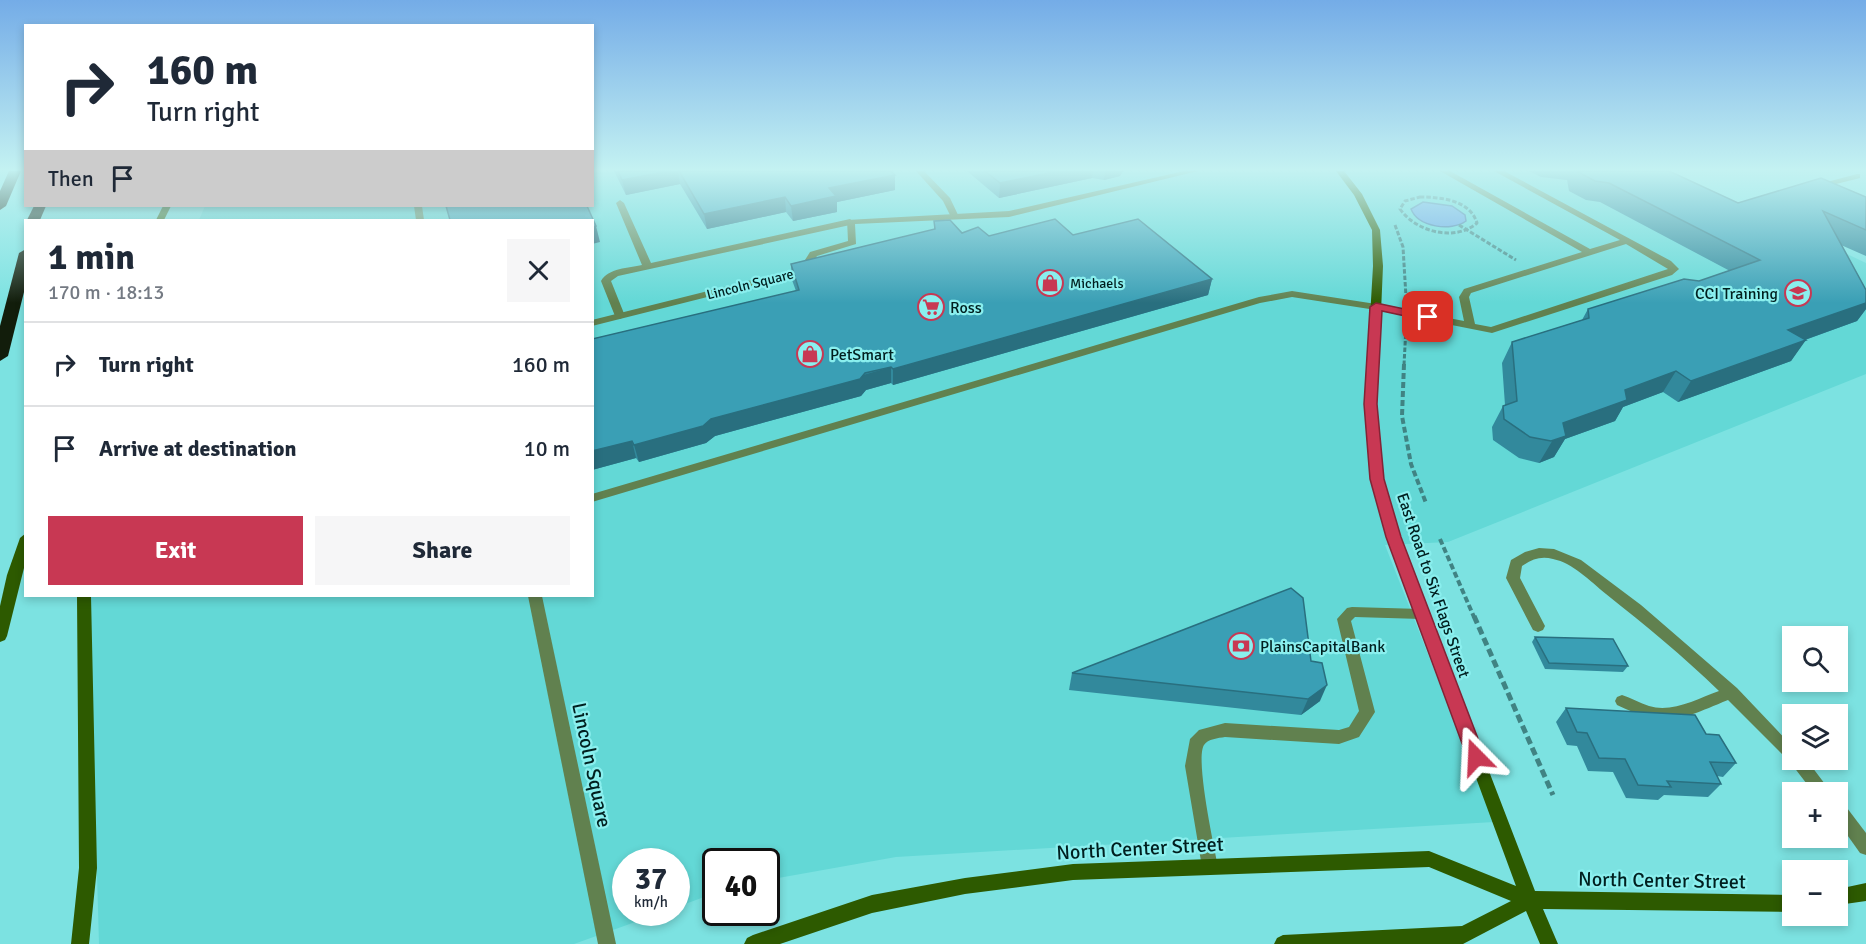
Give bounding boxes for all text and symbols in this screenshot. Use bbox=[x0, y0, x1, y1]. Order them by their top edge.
text: 160 m bbox=[147, 45, 258, 96]
icon: right bbox=[48, 48, 126, 126]
text: Turn right bbox=[147, 96, 260, 129]
icon: arrive bbox=[106, 162, 139, 195]
text: Then bbox=[48, 165, 94, 192]
text: 1 min bbox=[48, 235, 135, 280]
button: close bbox=[507, 239, 570, 302]
street label: Lincoln Square bbox=[705, 265, 795, 303]
shop icon: Michaels bbox=[1035, 268, 1065, 298]
place label: Michaels bbox=[1070, 275, 1124, 292]
school or university icon: CCI Training bbox=[1783, 278, 1813, 308]
text: 170 m · 18:13 bbox=[48, 280, 164, 305]
place label: CCI Training bbox=[1695, 284, 1778, 304]
pin bbox=[1402, 291, 1453, 342]
supermarket icon: Ross bbox=[916, 292, 946, 322]
place label: Ross bbox=[950, 298, 982, 318]
icon: arrive bbox=[1411, 300, 1444, 333]
shop icon: PetSmart bbox=[795, 339, 825, 369]
place label: PetSmart bbox=[830, 345, 894, 365]
icon: right bbox=[48, 348, 81, 381]
text: Turn right bbox=[99, 351, 194, 378]
text: 160 m bbox=[512, 351, 570, 378]
icon: arrive bbox=[48, 432, 81, 465]
text: Arrive at destination bbox=[99, 435, 296, 462]
text: 10 m bbox=[524, 435, 570, 462]
street label: East Road to Six Flags Street bbox=[1392, 490, 1474, 681]
button: Exit bbox=[48, 516, 303, 585]
button: Share bbox=[315, 516, 570, 585]
map controls bbox=[1782, 626, 1848, 926]
button: search bbox=[1782, 626, 1848, 692]
bank icon: PlainsCapitalBank bbox=[1226, 631, 1256, 661]
place label: PlainsCapitalBank bbox=[1260, 637, 1385, 657]
street label: Lincoln Square bbox=[566, 700, 617, 830]
button: layers bbox=[1782, 704, 1848, 770]
position arrow bbox=[1444, 725, 1508, 789]
button: + bbox=[1782, 782, 1848, 848]
street label: North Center Street bbox=[1056, 832, 1224, 865]
speed limit sign: 40 bbox=[702, 848, 780, 926]
button: − bbox=[1782, 860, 1848, 926]
text: 37 bbox=[635, 861, 667, 898]
street label: North Center Street bbox=[1578, 867, 1746, 894]
text: km/h bbox=[634, 893, 668, 911]

